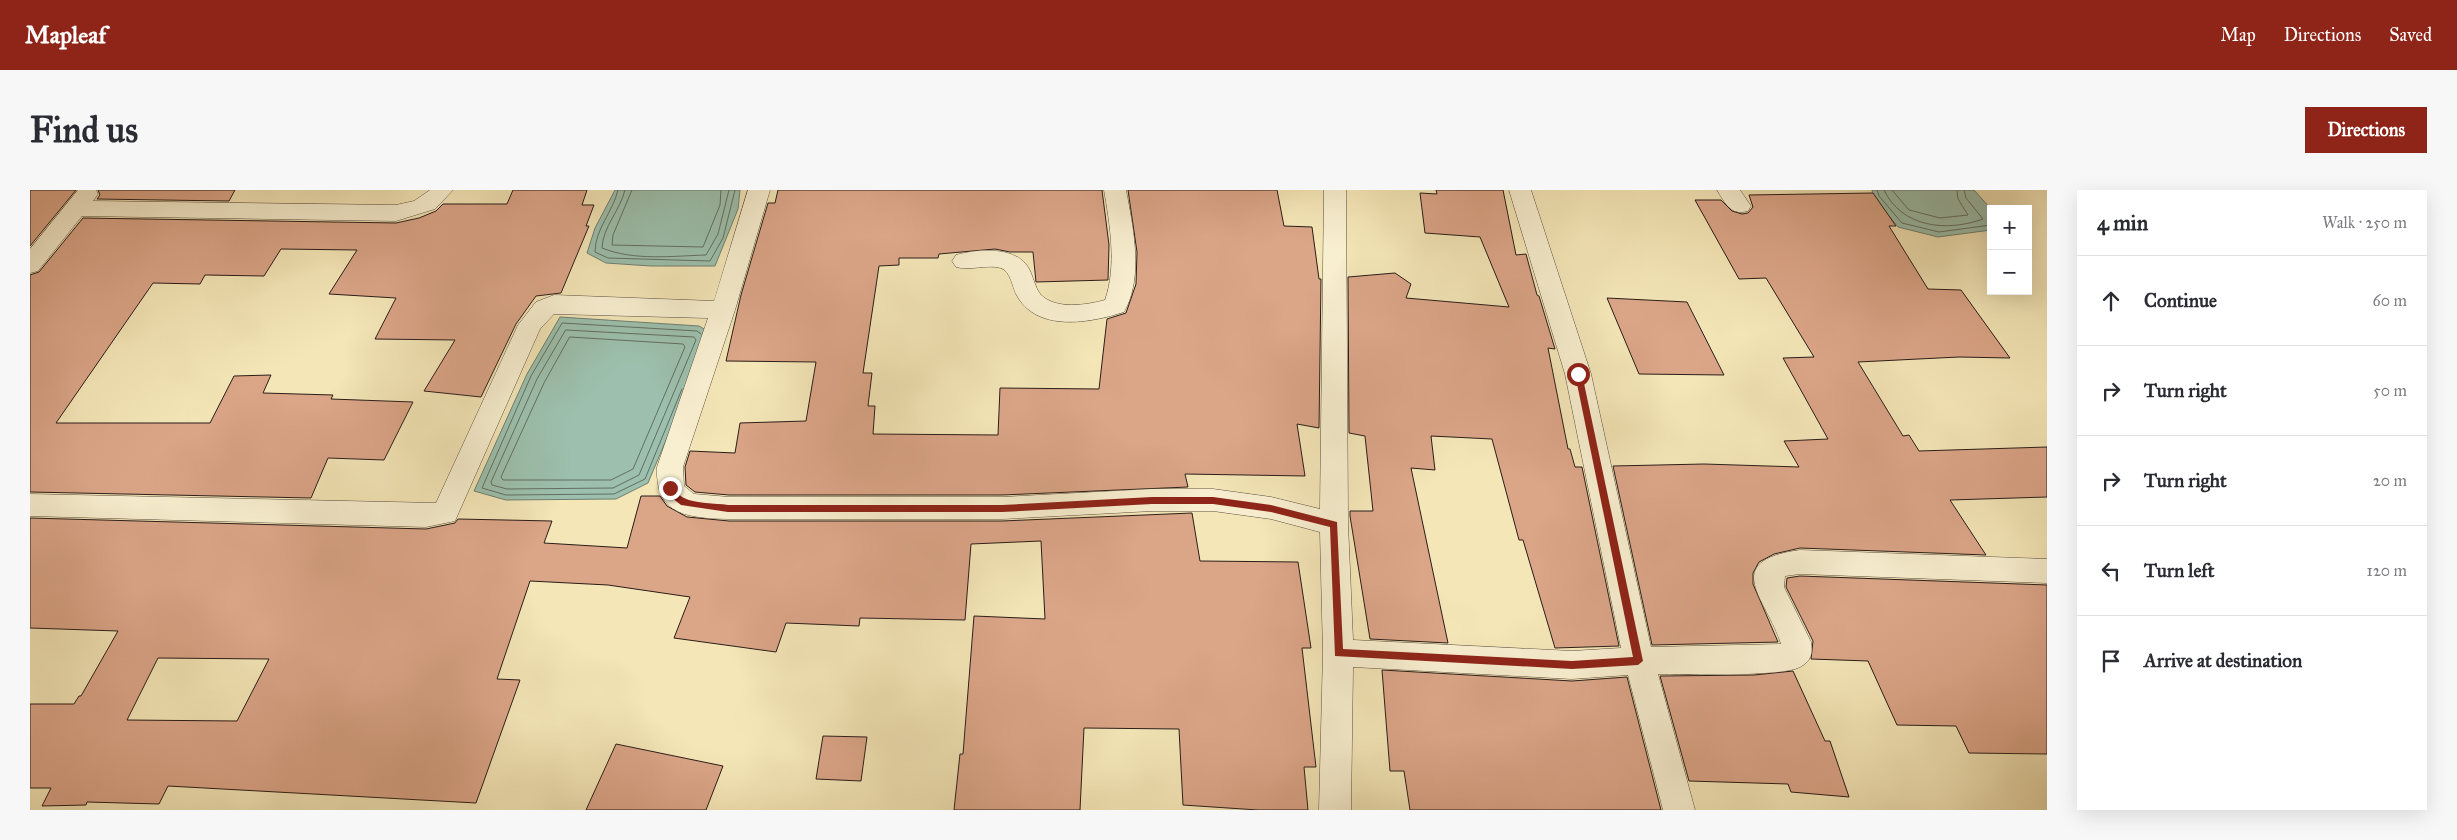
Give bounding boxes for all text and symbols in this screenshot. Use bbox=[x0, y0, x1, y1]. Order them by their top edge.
text: Mapleaf bbox=[25, 20, 106, 50]
text: Map bbox=[2220, 24, 2256, 46]
text: Directions bbox=[2284, 24, 2361, 46]
text: Saved bbox=[2389, 24, 2432, 46]
button: Directions bbox=[2305, 107, 2427, 153]
text: Find us bbox=[30, 109, 138, 152]
map controls bbox=[1987, 205, 2032, 295]
button: + bbox=[1987, 205, 2032, 250]
text: 4 min bbox=[2097, 210, 2148, 236]
text: Walk · 250 m bbox=[2322, 213, 2407, 232]
button: − bbox=[1987, 250, 2032, 295]
icon: ahead bbox=[2097, 287, 2125, 315]
text: Continue bbox=[2144, 289, 2217, 312]
text: 60 m bbox=[2373, 291, 2407, 310]
route start bbox=[1567, 363, 1590, 386]
icon: right bbox=[2097, 377, 2125, 405]
text: Turn right bbox=[2144, 379, 2227, 402]
text: 50 m bbox=[2373, 381, 2407, 400]
icon: right bbox=[2097, 467, 2125, 495]
text: Turn right bbox=[2144, 469, 2227, 492]
text: 20 m bbox=[2373, 471, 2407, 490]
route end bbox=[659, 477, 682, 500]
icon: left bbox=[2097, 557, 2125, 585]
text: Turn left bbox=[2144, 559, 2214, 582]
text: 120 m bbox=[2367, 561, 2407, 580]
icon: arrive bbox=[2097, 647, 2125, 675]
text: Arrive at destination bbox=[2144, 649, 2302, 672]

